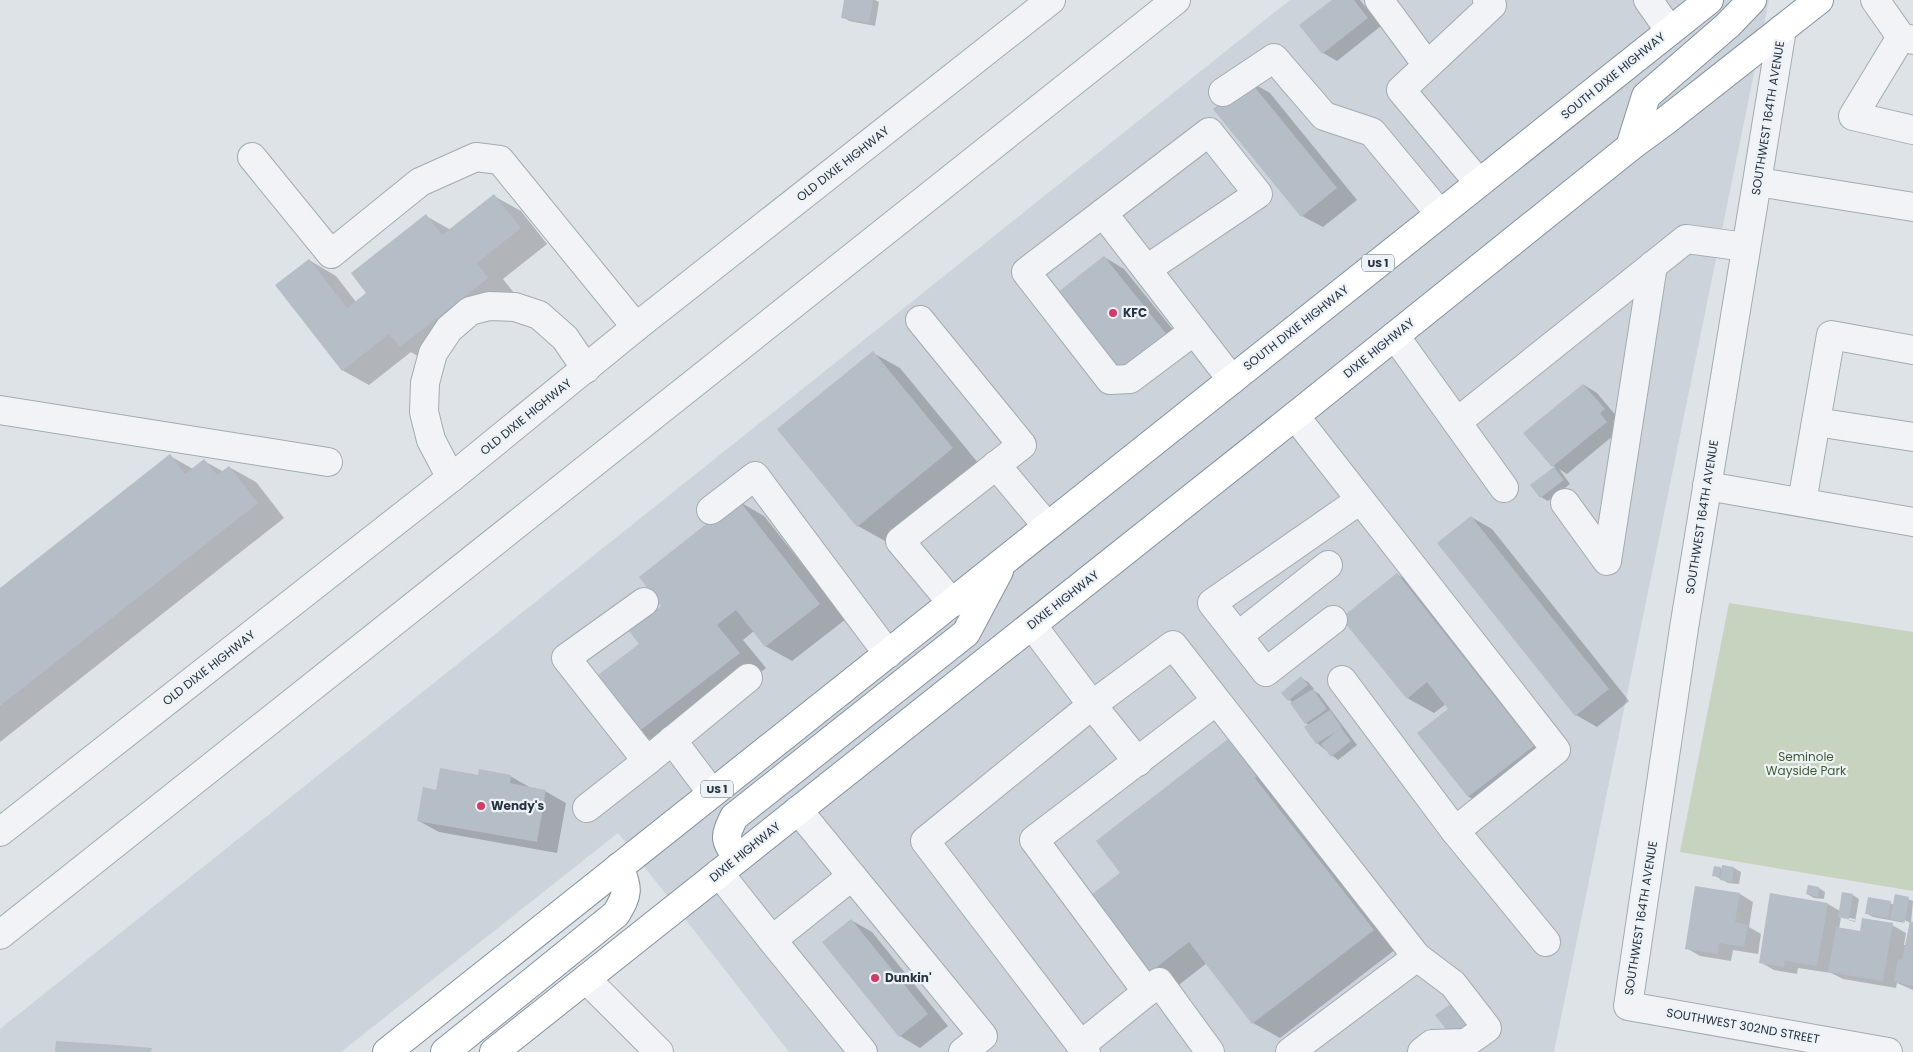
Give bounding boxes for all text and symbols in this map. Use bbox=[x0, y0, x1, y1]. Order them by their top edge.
street label: SOUTH DIXIE HIGHWAY bbox=[1557, 28, 1668, 123]
street label: SOUTHWEST 164TH AVENUE bbox=[1747, 40, 1788, 196]
street label: OLD DIXIE HIGHWAY bbox=[793, 122, 893, 205]
road number: US 1 bbox=[1362, 254, 1394, 272]
street label: SOUTH DIXIE HIGHWAY bbox=[1239, 281, 1352, 374]
place label: KFC bbox=[1123, 304, 1147, 321]
marker: KFC bbox=[1107, 307, 1119, 319]
street label: DIXIE HIGHWAY bbox=[1340, 314, 1418, 382]
street label: OLD DIXIE HIGHWAY bbox=[476, 374, 575, 459]
street label: SOUTHWEST 164TH AVENUE bbox=[1681, 439, 1722, 595]
street label: DIXIE HIGHWAY bbox=[1023, 566, 1102, 633]
street label: OLD DIXIE HIGHWAY bbox=[159, 626, 259, 709]
park label: Seminole Wayside Park bbox=[1766, 748, 1847, 779]
road number: US 1 bbox=[701, 781, 733, 798]
place label: Wendy's bbox=[491, 797, 544, 814]
marker: Wendy's bbox=[475, 800, 487, 812]
street label: DIXIE HIGHWAY bbox=[706, 818, 784, 886]
street label: SOUTHWEST 164TH AVENUE bbox=[1620, 840, 1661, 996]
place label: Dunkin' bbox=[885, 969, 932, 986]
marker: Dunkin' bbox=[869, 972, 881, 984]
street label: SOUTHWEST 302ND STREET bbox=[1665, 1004, 1822, 1047]

